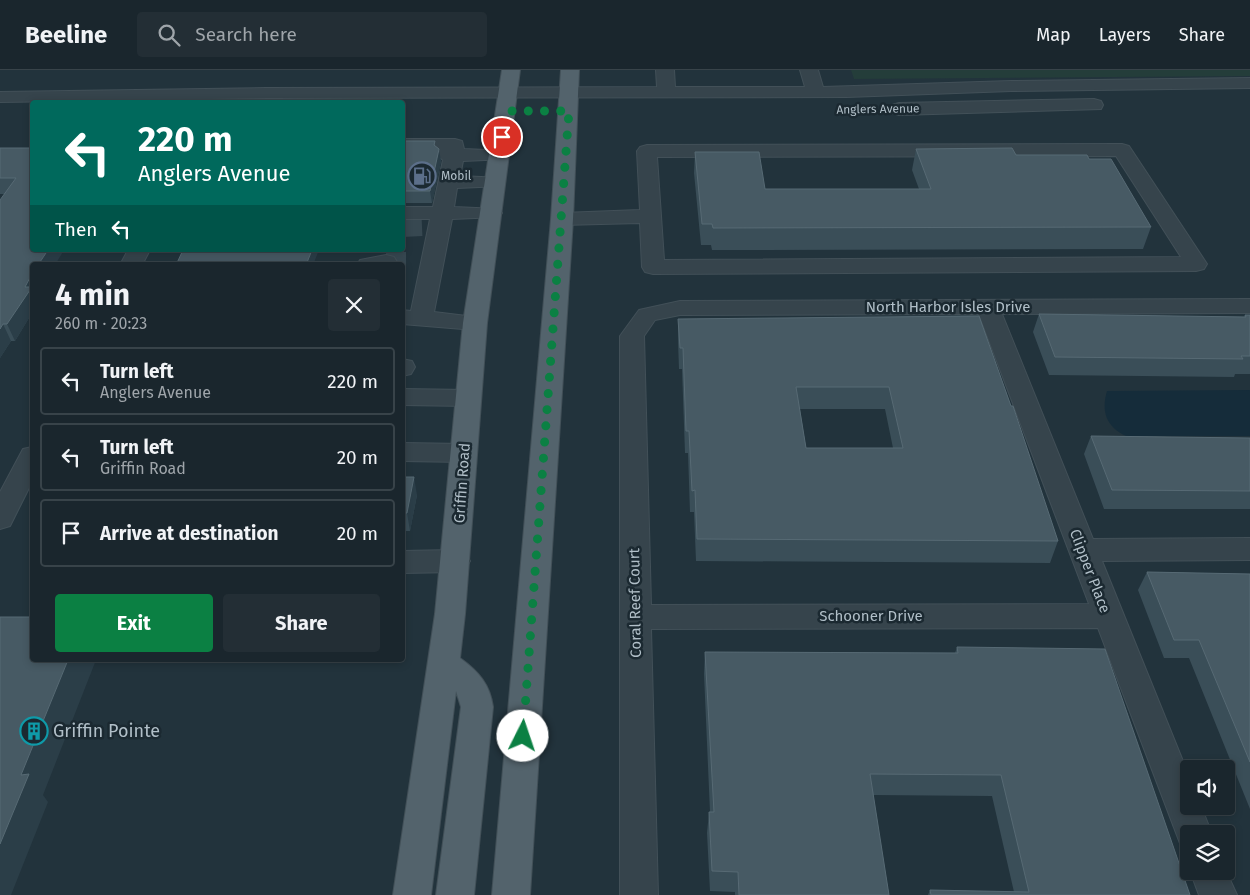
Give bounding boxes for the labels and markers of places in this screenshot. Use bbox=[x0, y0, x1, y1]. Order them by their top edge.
pin bbox=[481, 116, 523, 158]
fuel station icon: Mobil bbox=[407, 161, 437, 191]
place label: Mobil bbox=[441, 169, 472, 183]
building icon: Griffin Pointe bbox=[19, 716, 49, 746]
place label: Griffin Pointe bbox=[53, 720, 160, 742]

